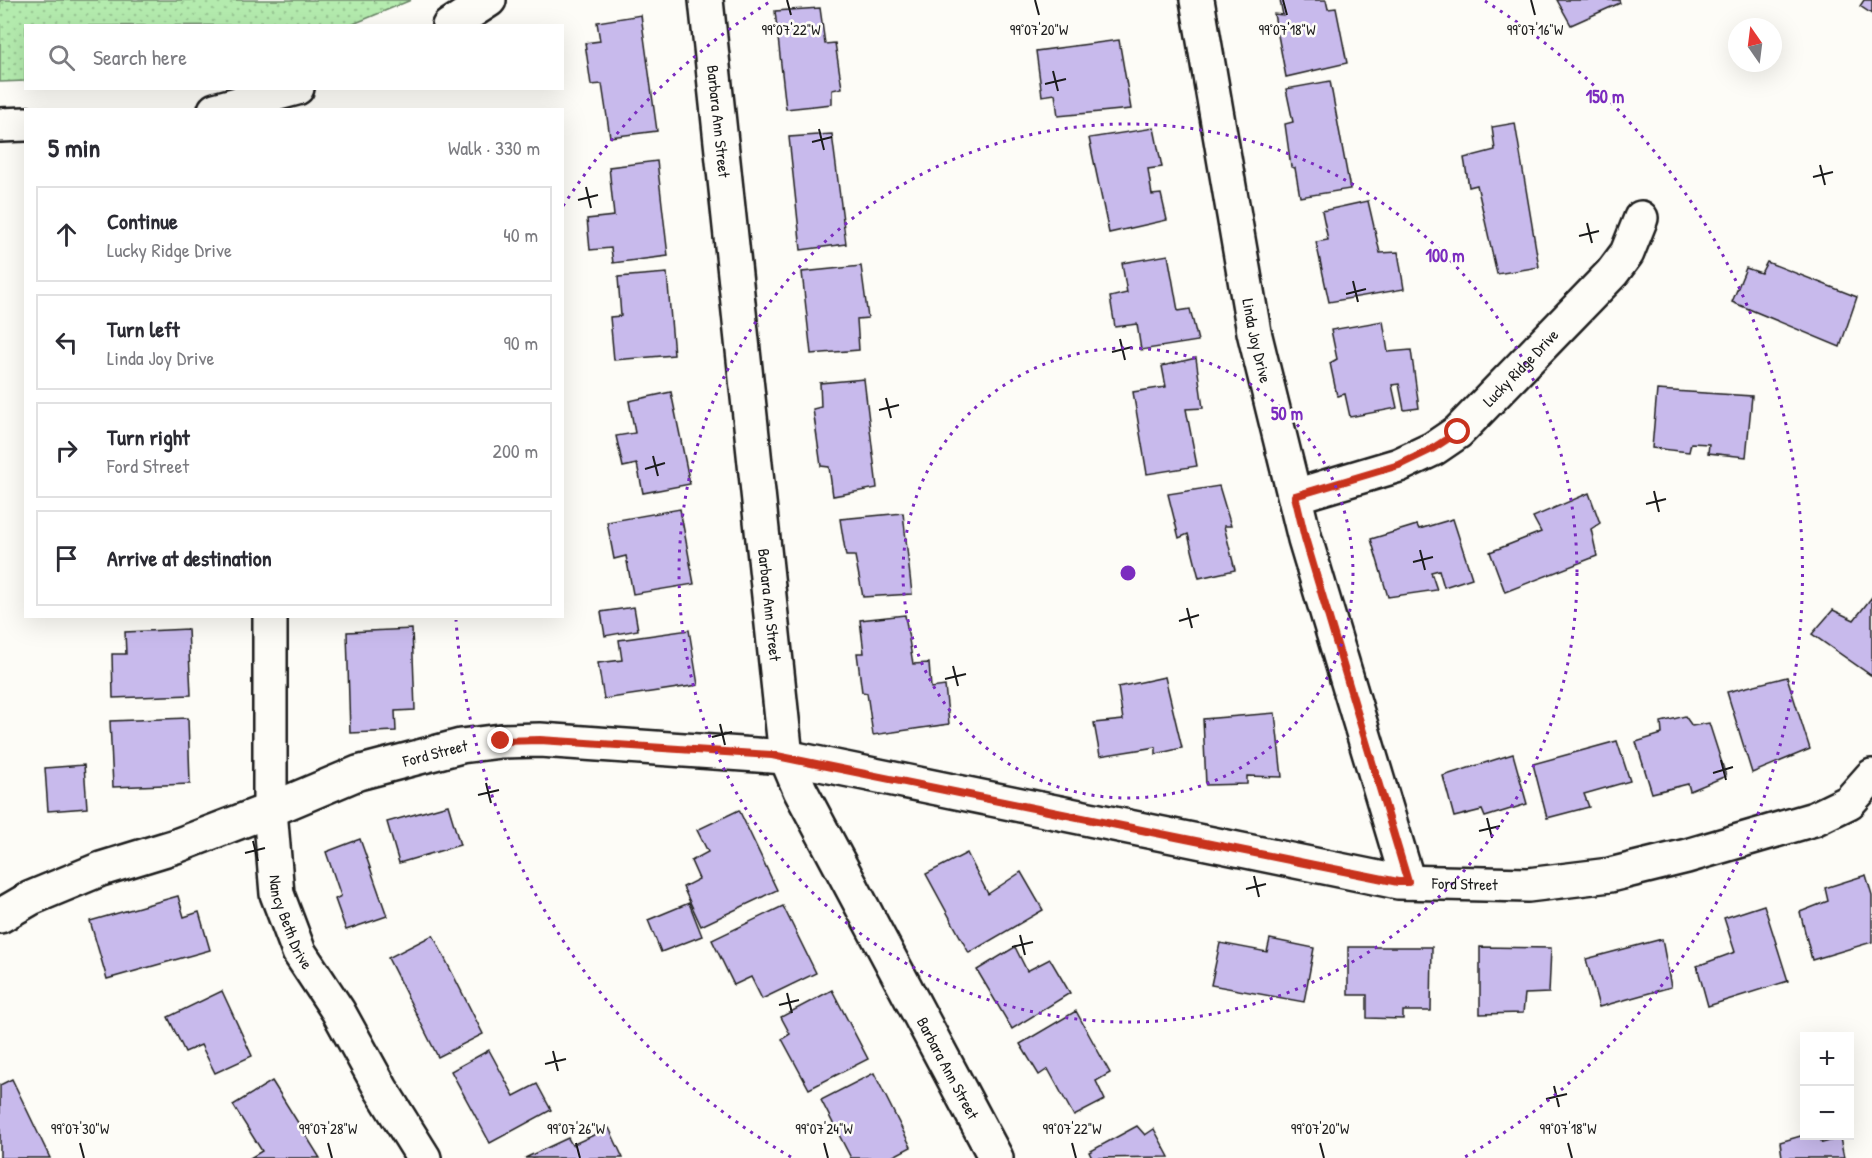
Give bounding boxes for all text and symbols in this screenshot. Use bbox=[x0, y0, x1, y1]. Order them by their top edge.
north arrow bbox=[1728, 18, 1782, 72]
text: 99°07'22"W bbox=[762, 19, 821, 40]
text: 99°07'20"W bbox=[1010, 19, 1069, 40]
text: 99°07'18"W bbox=[1259, 19, 1316, 40]
text: 99°07'16"W bbox=[1507, 19, 1564, 40]
search box bbox=[24, 24, 564, 90]
icon: search bbox=[45, 41, 78, 74]
text: Search here bbox=[93, 42, 187, 72]
street label: Barbara Ann Street bbox=[702, 64, 736, 179]
text: 150 m bbox=[1586, 84, 1624, 109]
text: 5 min bbox=[48, 130, 100, 165]
text: Walk · 330 m bbox=[448, 134, 540, 161]
text: Continue bbox=[107, 206, 178, 236]
icon: ahead bbox=[50, 218, 83, 251]
text: 40 m bbox=[503, 221, 538, 248]
text: Lucky Ridge Drive bbox=[107, 236, 232, 263]
text: 100 m bbox=[1425, 243, 1465, 268]
street label: Linda Joy Drive bbox=[1237, 297, 1277, 386]
text: Turn left bbox=[107, 314, 180, 344]
street label: Lucky Ridge Drive bbox=[1478, 324, 1564, 411]
icon: left bbox=[50, 326, 83, 359]
text: 90 m bbox=[504, 329, 538, 356]
text: Linda Joy Drive bbox=[107, 344, 214, 371]
text: 50 m bbox=[1271, 401, 1303, 426]
route start bbox=[1444, 418, 1470, 444]
text: Turn right bbox=[107, 422, 190, 452]
icon: right bbox=[50, 434, 83, 467]
text: 200 m bbox=[493, 437, 538, 464]
text: Ford Street bbox=[107, 452, 189, 479]
icon: arrive bbox=[50, 542, 83, 575]
text: Arrive at destination bbox=[107, 543, 272, 573]
street label: Barbara Ann Street bbox=[753, 547, 787, 662]
centre of rings bbox=[1118, 563, 1138, 583]
route end bbox=[487, 727, 513, 753]
street label: Ford Street bbox=[400, 734, 469, 772]
street label: Ford Street bbox=[1431, 872, 1498, 895]
street label: Nancy Beth Drive bbox=[264, 874, 319, 974]
street label: Barbara Ann Street bbox=[912, 1013, 985, 1123]
map controls bbox=[1800, 1032, 1854, 1140]
button: + bbox=[1800, 1032, 1854, 1086]
button: − bbox=[1800, 1086, 1854, 1140]
text: 99°07'30"W bbox=[51, 1118, 110, 1139]
text: 99°07'28"W bbox=[299, 1118, 358, 1139]
text: 99°07'26"W bbox=[547, 1118, 606, 1139]
text: 99°07'24"W bbox=[795, 1118, 854, 1139]
text: 99°07'22"W bbox=[1043, 1118, 1102, 1139]
text: 99°07'20"W bbox=[1291, 1118, 1350, 1139]
text: 99°07'18"W bbox=[1540, 1118, 1597, 1139]

